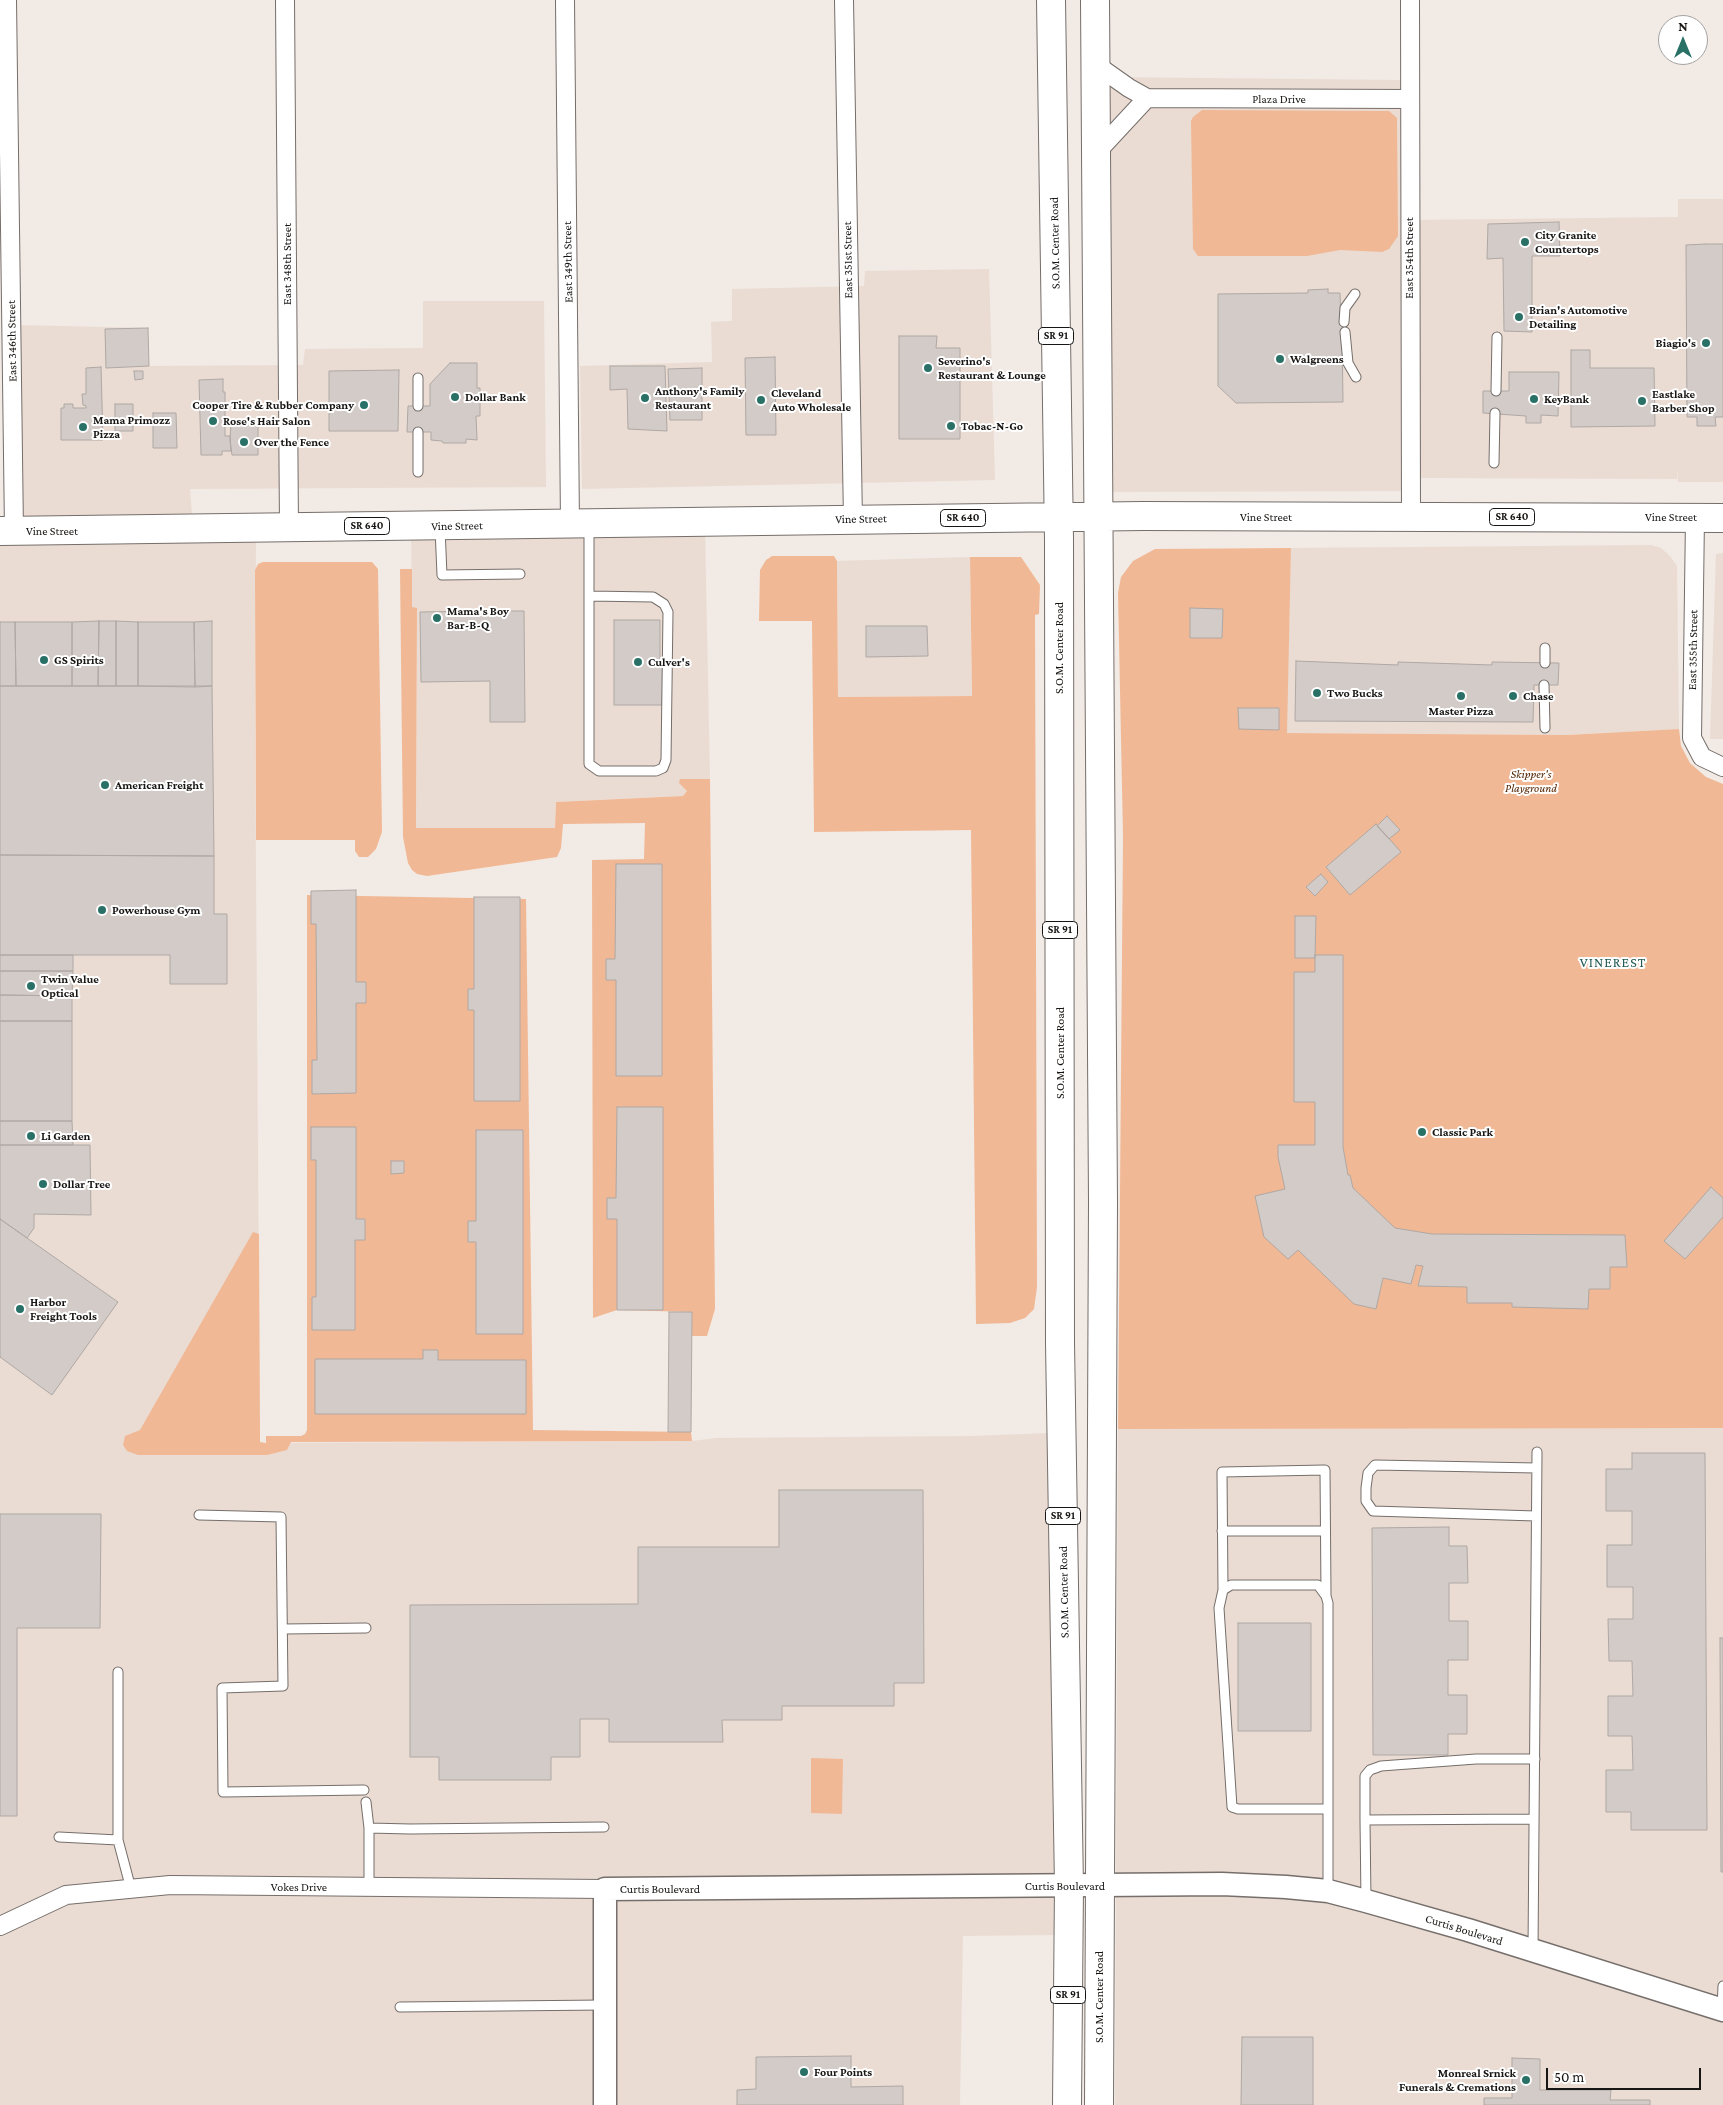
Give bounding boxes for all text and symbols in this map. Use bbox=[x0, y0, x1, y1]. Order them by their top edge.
north arrow bbox=[1658, 15, 1708, 65]
text: N bbox=[1678, 18, 1688, 34]
street label: Plaza Drive bbox=[1252, 92, 1306, 106]
street label: S.O.M. Center Road bbox=[1047, 197, 1063, 289]
street label: East 354th Street bbox=[1402, 217, 1416, 299]
street label: East 349th Street bbox=[560, 221, 576, 303]
street label: East 351st Street bbox=[840, 221, 856, 299]
street label: East 348th Street bbox=[280, 223, 294, 305]
place label: City Granite Countertops bbox=[1535, 228, 1599, 256]
marker: City Granite Countertops bbox=[1519, 236, 1531, 248]
street label: East 346th Street bbox=[4, 300, 20, 382]
place label: Brian's Automotive Detailing bbox=[1529, 303, 1627, 331]
marker: Brian's Automotive Detailing bbox=[1513, 311, 1525, 323]
road number: SR 91 bbox=[1038, 328, 1074, 344]
place label: Biagio's bbox=[1656, 336, 1696, 350]
marker: Biagio's bbox=[1700, 337, 1712, 349]
place label: Walgreens bbox=[1290, 352, 1344, 366]
marker: Walgreens bbox=[1274, 353, 1286, 365]
place label: Severino's Restaurant & Lounge bbox=[938, 354, 1046, 382]
marker: Severino's Restaurant & Lounge bbox=[922, 362, 934, 374]
place label: Anthony's Family Restaurant bbox=[655, 384, 744, 412]
place label: Cleveland Auto Wholesale bbox=[771, 386, 851, 414]
place label: Eastlake Barber Shop bbox=[1652, 387, 1715, 415]
place label: Dollar Bank bbox=[465, 390, 526, 404]
marker: Dollar Bank bbox=[449, 391, 461, 403]
marker: Anthony's Family Restaurant bbox=[639, 392, 651, 404]
place label: KeyBank bbox=[1544, 392, 1589, 406]
marker: KeyBank bbox=[1528, 393, 1540, 405]
marker: Cleveland Auto Wholesale bbox=[755, 394, 767, 406]
marker: Eastlake Barber Shop bbox=[1636, 395, 1648, 407]
place label: Cooper Tire & Rubber Company bbox=[192, 398, 354, 412]
marker: Cooper Tire & Rubber Company bbox=[358, 399, 370, 411]
place label: Mama Primozz Pizza bbox=[93, 413, 170, 441]
place label: Rose's Hair Salon bbox=[223, 414, 311, 428]
marker: Rose's Hair Salon bbox=[207, 415, 219, 427]
place label: Tobac-N-Go bbox=[961, 419, 1023, 433]
marker: Tobac-N-Go bbox=[945, 420, 957, 432]
marker: Mama Primozz Pizza bbox=[77, 421, 89, 433]
place label: Over the Fence bbox=[254, 435, 329, 449]
marker: Over the Fence bbox=[238, 436, 250, 448]
road number: SR 640 bbox=[1490, 508, 1534, 526]
road number: SR 640 bbox=[940, 509, 986, 526]
street label: Vine Street bbox=[1240, 510, 1292, 524]
street label: Vine Street bbox=[1645, 510, 1697, 524]
street label: Vine Street bbox=[835, 511, 887, 527]
road number: SR 640 bbox=[344, 518, 390, 534]
street label: Vine Street bbox=[431, 518, 483, 534]
street label: Vine Street bbox=[26, 524, 78, 538]
street label: S.O.M. Center Road bbox=[1052, 602, 1066, 694]
place label: Mama's Boy Bar-B-Q bbox=[447, 604, 509, 632]
street label: East 355th Street bbox=[1685, 610, 1701, 690]
marker: Mama's Boy Bar-B-Q bbox=[431, 612, 443, 624]
place label: GS Spirits bbox=[54, 653, 104, 667]
marker: GS Spirits bbox=[38, 654, 50, 666]
place label: Culver's bbox=[648, 655, 690, 669]
marker: Culver's bbox=[632, 656, 644, 668]
place label: Two Bucks bbox=[1327, 686, 1383, 700]
marker: Two Bucks bbox=[1311, 687, 1323, 699]
place label: Chase bbox=[1523, 689, 1553, 703]
marker: Master Pizza bbox=[1455, 690, 1467, 702]
marker: Chase bbox=[1507, 690, 1519, 702]
place label: Master Pizza bbox=[1428, 704, 1494, 718]
park label: Skipper's Playground bbox=[1505, 767, 1557, 795]
place label: American Freight bbox=[115, 778, 204, 792]
marker: American Freight bbox=[99, 779, 111, 791]
place label: Powerhouse Gym bbox=[112, 903, 201, 917]
marker: Powerhouse Gym bbox=[96, 904, 108, 916]
road number: SR 91 bbox=[1042, 922, 1078, 938]
district label: VINEREST bbox=[1579, 955, 1647, 971]
place label: Twin Value Optical bbox=[41, 972, 99, 1000]
marker: Twin Value Optical bbox=[25, 980, 37, 992]
street label: S.O.M. Center Road bbox=[1053, 1007, 1067, 1099]
place label: Classic Park bbox=[1432, 1125, 1493, 1139]
marker: Classic Park bbox=[1416, 1126, 1428, 1138]
place label: Li Garden bbox=[41, 1129, 90, 1143]
marker: Li Garden bbox=[25, 1130, 37, 1142]
place label: Dollar Tree bbox=[53, 1177, 110, 1191]
marker: Dollar Tree bbox=[37, 1178, 49, 1190]
place label: Harbor Freight Tools bbox=[30, 1295, 97, 1323]
marker: Harbor Freight Tools bbox=[14, 1303, 26, 1315]
road number: SR 91 bbox=[1046, 1508, 1080, 1524]
street label: S.O.M. Center Road bbox=[1056, 1546, 1072, 1638]
street label: Curtis Boulevard bbox=[1025, 1879, 1105, 1893]
street label: Vokes Drive bbox=[271, 1880, 327, 1894]
street label: Curtis Boulevard bbox=[620, 1882, 700, 1896]
street label: Curtis Boulevard bbox=[1423, 1911, 1505, 1949]
street label: S.O.M. Center Road bbox=[1092, 1951, 1106, 2043]
road number: SR 91 bbox=[1050, 1986, 1086, 2004]
scale bar bbox=[1548, 2058, 1703, 2090]
place label: Four Points bbox=[814, 2065, 872, 2079]
marker: Four Points bbox=[798, 2066, 810, 2078]
place label: Monreal Srnick Funerals & Cremations bbox=[1399, 2066, 1516, 2094]
text: 50 m bbox=[1554, 2069, 1584, 2085]
marker: Monreal Srnick Funerals & Cremations bbox=[1520, 2074, 1532, 2086]

